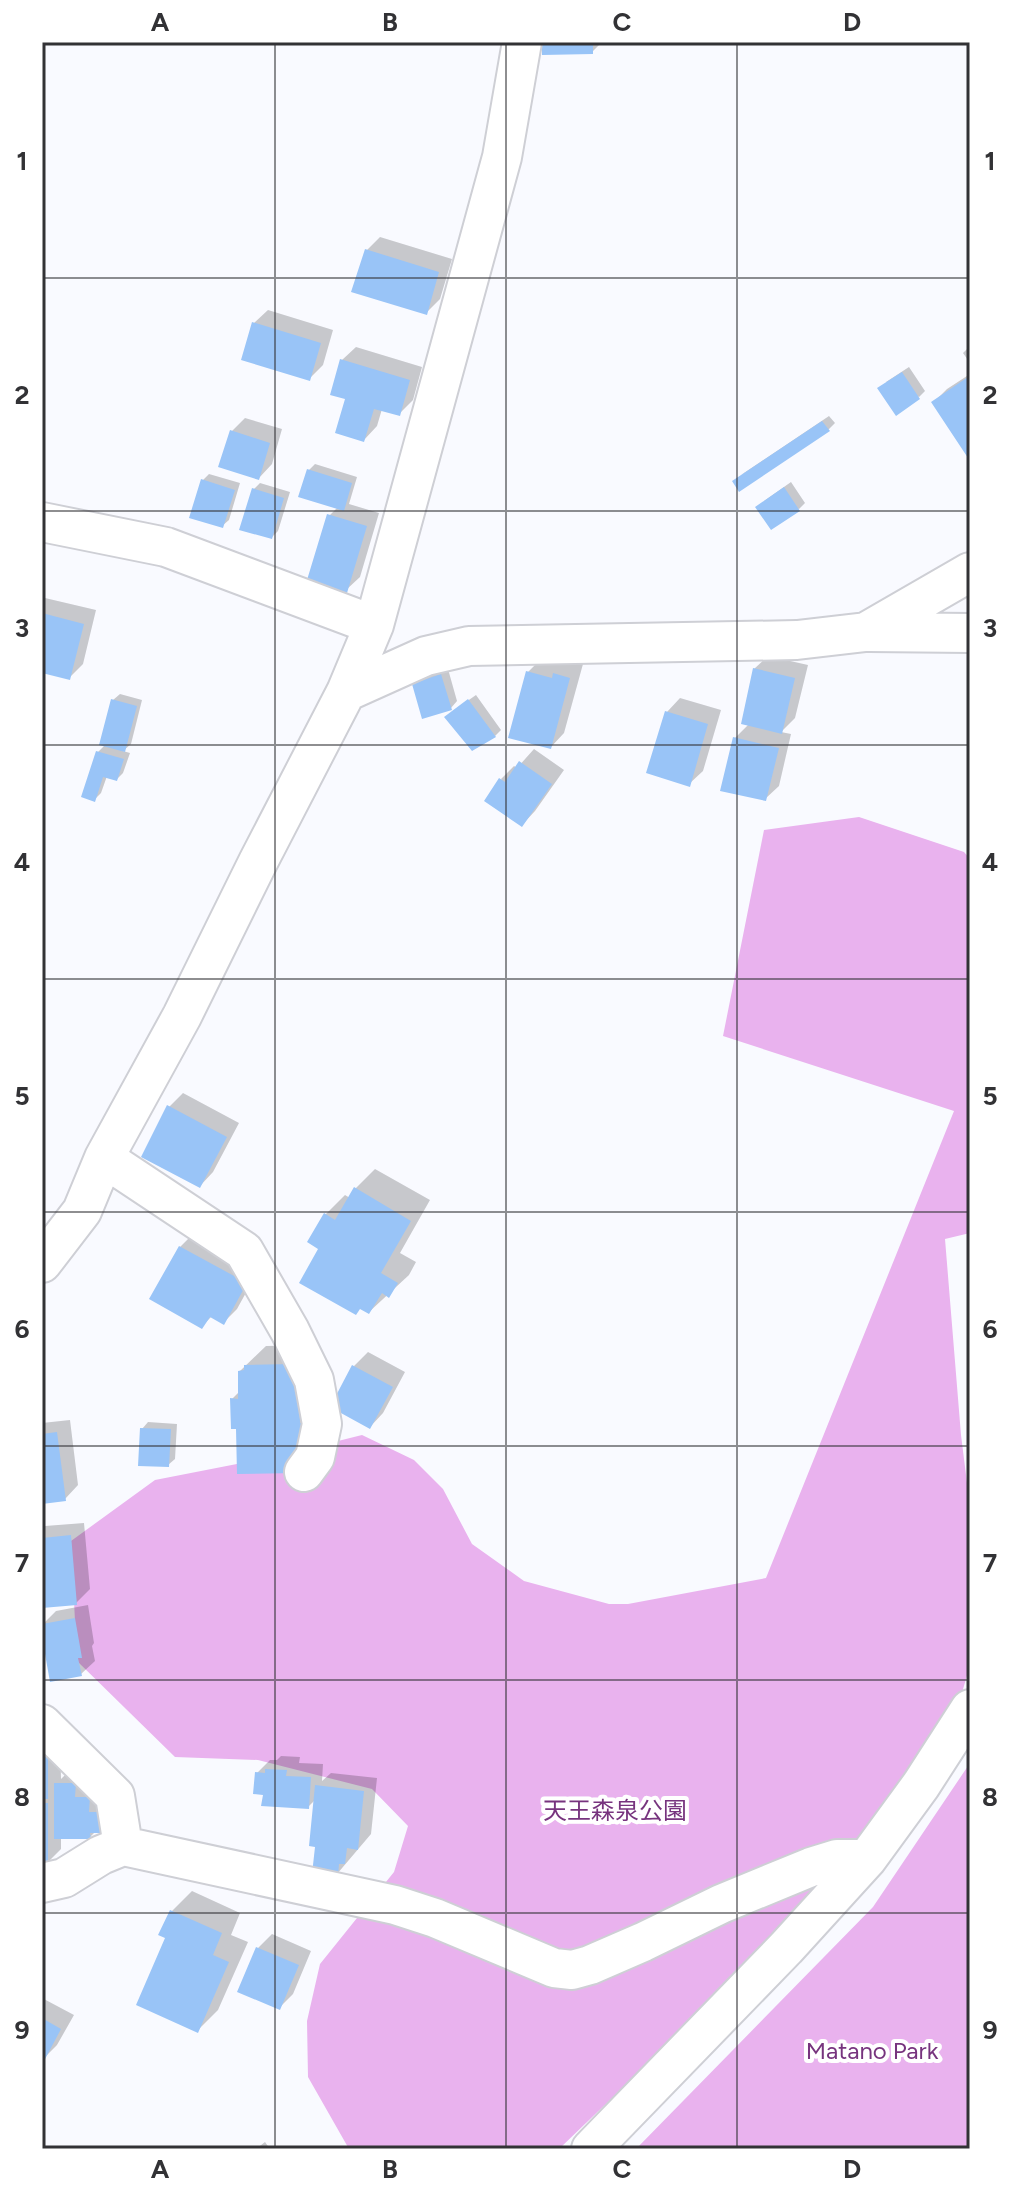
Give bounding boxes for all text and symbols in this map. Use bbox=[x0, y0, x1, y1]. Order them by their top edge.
text: A bbox=[151, 6, 170, 38]
text: B bbox=[382, 6, 398, 38]
text: C bbox=[613, 6, 632, 38]
text: D bbox=[843, 6, 861, 38]
text: 1 bbox=[17, 145, 27, 177]
text: 1 bbox=[985, 145, 995, 177]
text: 2 bbox=[14, 379, 30, 411]
text: 2 bbox=[982, 379, 998, 411]
text: 3 bbox=[15, 612, 29, 644]
text: 3 bbox=[983, 612, 997, 644]
text: 4 bbox=[14, 846, 30, 878]
text: 4 bbox=[982, 846, 998, 878]
text: 5 bbox=[14, 1080, 30, 1112]
text: 5 bbox=[982, 1080, 998, 1112]
text: 6 bbox=[14, 1313, 30, 1345]
text: 6 bbox=[982, 1313, 998, 1345]
text: 7 bbox=[15, 1547, 29, 1579]
text: 7 bbox=[983, 1547, 997, 1579]
text: 8 bbox=[14, 1781, 30, 1813]
text: 8 bbox=[982, 1781, 998, 1813]
park label: 天王森泉公園 bbox=[543, 1796, 687, 1825]
text: 9 bbox=[14, 2014, 30, 2046]
text: 9 bbox=[982, 2014, 998, 2046]
park label: Matano Park bbox=[806, 2036, 939, 2065]
text: A bbox=[151, 2153, 170, 2185]
text: B bbox=[382, 2153, 398, 2185]
text: C bbox=[613, 2153, 632, 2185]
text: D bbox=[843, 2153, 861, 2185]

